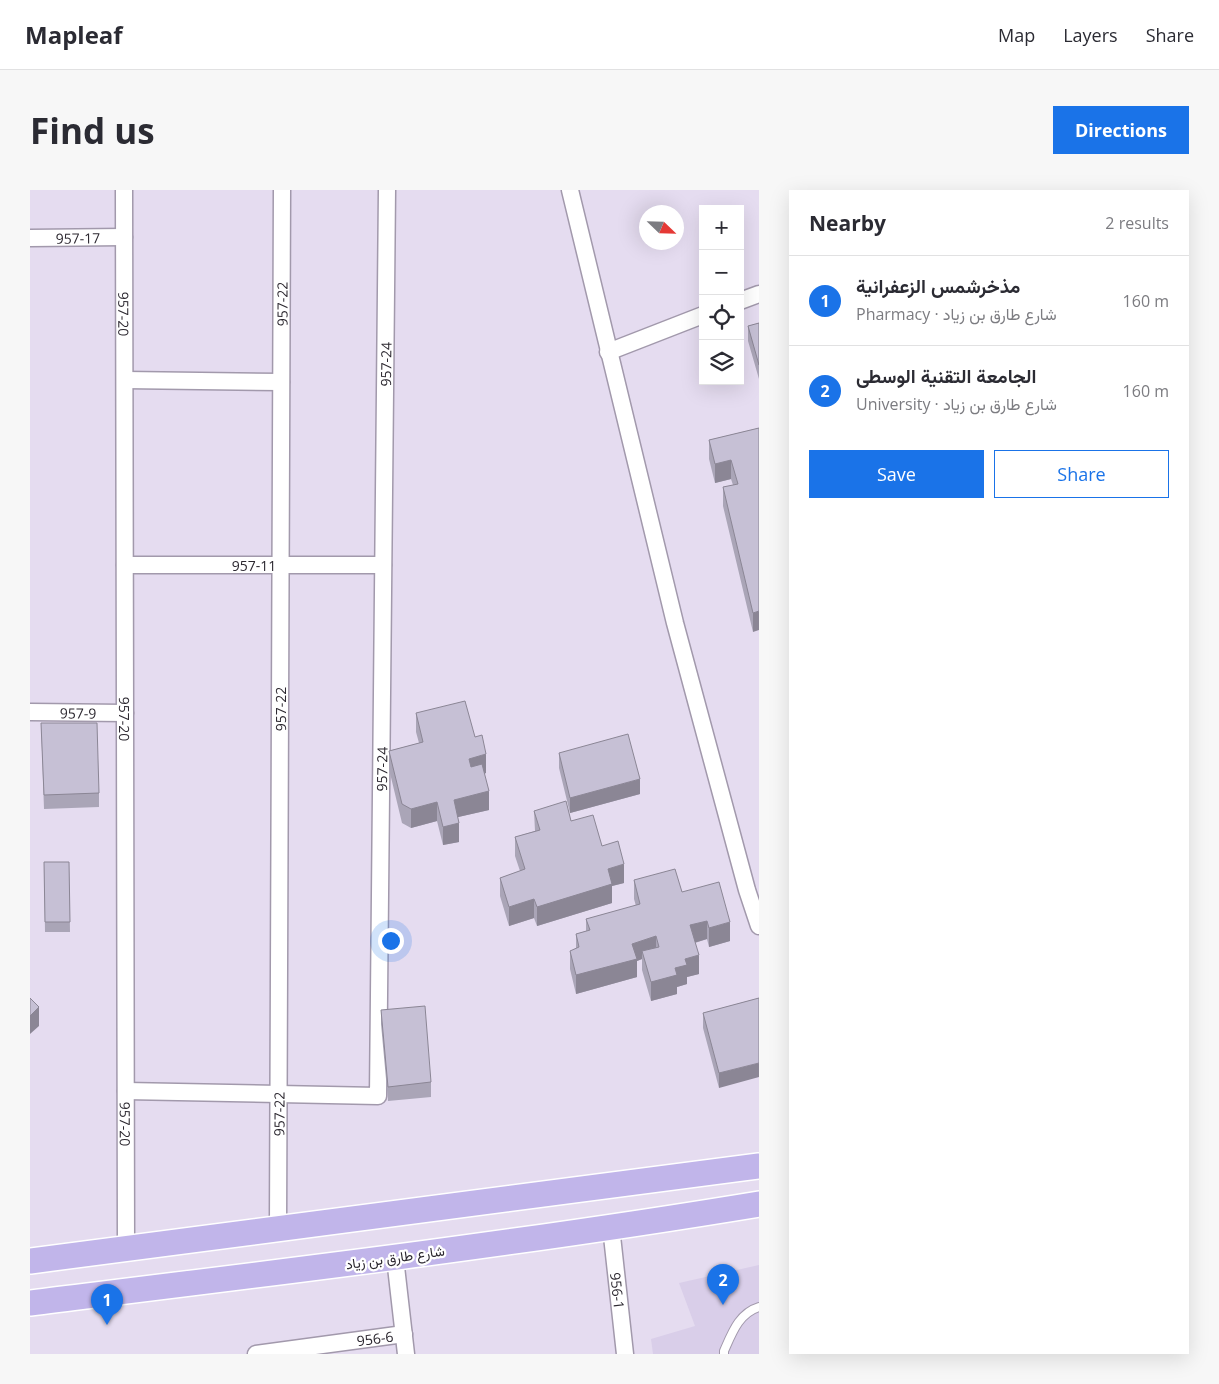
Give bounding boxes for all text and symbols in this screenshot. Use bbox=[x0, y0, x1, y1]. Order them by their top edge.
text: Mapleaf bbox=[25, 18, 123, 51]
text: Map bbox=[998, 23, 1035, 47]
text: Layers bbox=[1063, 23, 1118, 47]
text: Share bbox=[1146, 23, 1194, 47]
button: Directions bbox=[1053, 106, 1189, 154]
text: Find us bbox=[30, 107, 155, 154]
north arrow bbox=[639, 205, 684, 250]
map controls bbox=[699, 205, 744, 385]
button: + bbox=[699, 205, 744, 250]
text: Nearby bbox=[809, 209, 886, 237]
text: 2 results bbox=[1105, 212, 1169, 234]
street label: 957-17 bbox=[56, 228, 100, 247]
button: − bbox=[699, 250, 744, 295]
text: مذخرشمس الزعفرانية bbox=[856, 273, 1020, 299]
street label: 957-22 bbox=[272, 282, 291, 326]
text: 1 bbox=[820, 290, 830, 312]
text: 160 m bbox=[1123, 290, 1169, 312]
street label: 957-20 bbox=[115, 292, 134, 336]
button: locate bbox=[699, 295, 744, 340]
text: Pharmacy · شارع طارق بن زياد bbox=[856, 303, 1057, 325]
button: layers bbox=[699, 340, 744, 385]
street label: 957-24 bbox=[376, 342, 395, 386]
text: الجامعة التقنية الوسطى bbox=[856, 363, 1036, 389]
text: 2 bbox=[820, 380, 830, 402]
text: 160 m bbox=[1123, 380, 1169, 402]
text: University · شارع طارق بن زياد bbox=[856, 393, 1057, 415]
button: Save bbox=[809, 450, 984, 498]
button: Share bbox=[994, 450, 1169, 498]
street label: 957-11 bbox=[232, 556, 276, 575]
street label: 957-22 bbox=[270, 687, 290, 731]
street label: 957-20 bbox=[115, 697, 135, 741]
street label: 957-9 bbox=[60, 703, 96, 722]
street label: 957-24 bbox=[372, 747, 391, 791]
your location bbox=[378, 928, 404, 954]
street label: 957-22 bbox=[269, 1092, 288, 1136]
street label: 957-20 bbox=[116, 1102, 135, 1146]
street label: شارع طارق بن زياد bbox=[344, 1241, 446, 1275]
pin: 2 bbox=[707, 1264, 739, 1305]
street label: 956-1 bbox=[607, 1271, 629, 1310]
pin: 1 bbox=[91, 1284, 123, 1325]
street label: 956-6 bbox=[356, 1326, 394, 1350]

